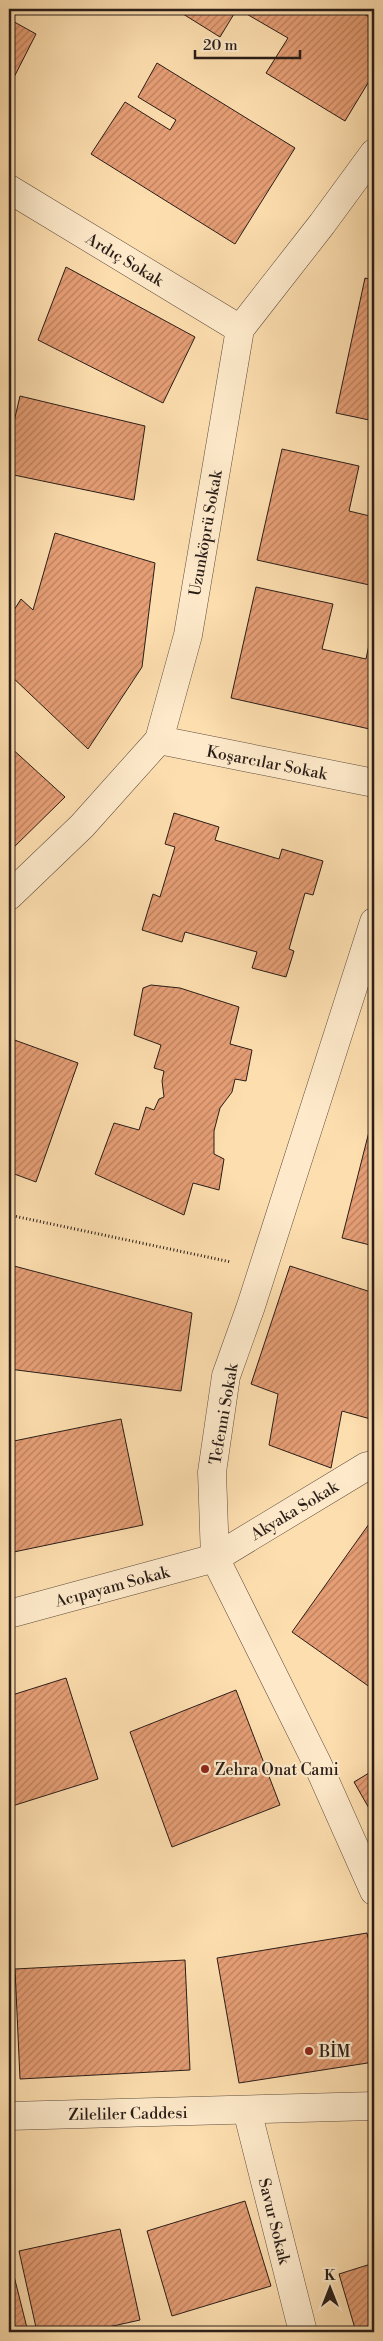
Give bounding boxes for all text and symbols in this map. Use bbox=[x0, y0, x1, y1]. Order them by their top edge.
scale bar bbox=[195, 28, 300, 60]
text: 20 m bbox=[203, 36, 238, 55]
street label: Ardıç Sokak bbox=[81, 228, 168, 292]
street label: Uzunköprü Sokak bbox=[185, 467, 227, 598]
street label: Koşarcılar Sokak bbox=[205, 742, 330, 785]
street label: Tefenni Sokak bbox=[205, 1360, 243, 1466]
street label: Akyaka Sokak bbox=[246, 1476, 343, 1545]
street label: Acıpayam Sokak bbox=[52, 1562, 173, 1612]
place label: Zehra Onat Cami bbox=[215, 1760, 339, 1780]
marker: Zehra Onat Cami bbox=[199, 1763, 211, 1775]
place label: BİM bbox=[318, 2040, 350, 2062]
marker: BİM bbox=[303, 2045, 315, 2057]
street label: Zileliler Caddesi bbox=[68, 2103, 188, 2125]
street label: Savur Sokak bbox=[254, 2176, 295, 2268]
north arrow bbox=[306, 2264, 356, 2314]
text: K bbox=[324, 2267, 336, 2285]

